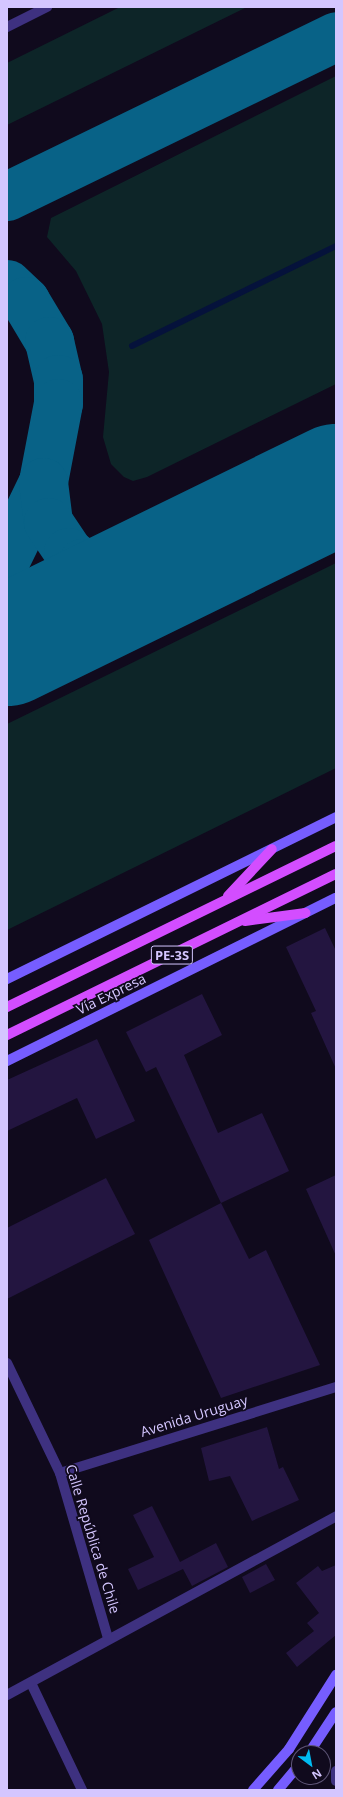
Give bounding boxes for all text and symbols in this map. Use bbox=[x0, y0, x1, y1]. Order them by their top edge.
road number: PE-3S bbox=[150, 944, 194, 966]
street label: Vía Expresa bbox=[74, 970, 148, 1018]
street label: Avenida Uruguay bbox=[138, 1392, 250, 1440]
street label: Calle República de Chile bbox=[62, 1462, 124, 1616]
north arrow bbox=[291, 1745, 331, 1785]
text: N bbox=[309, 1766, 325, 1783]

